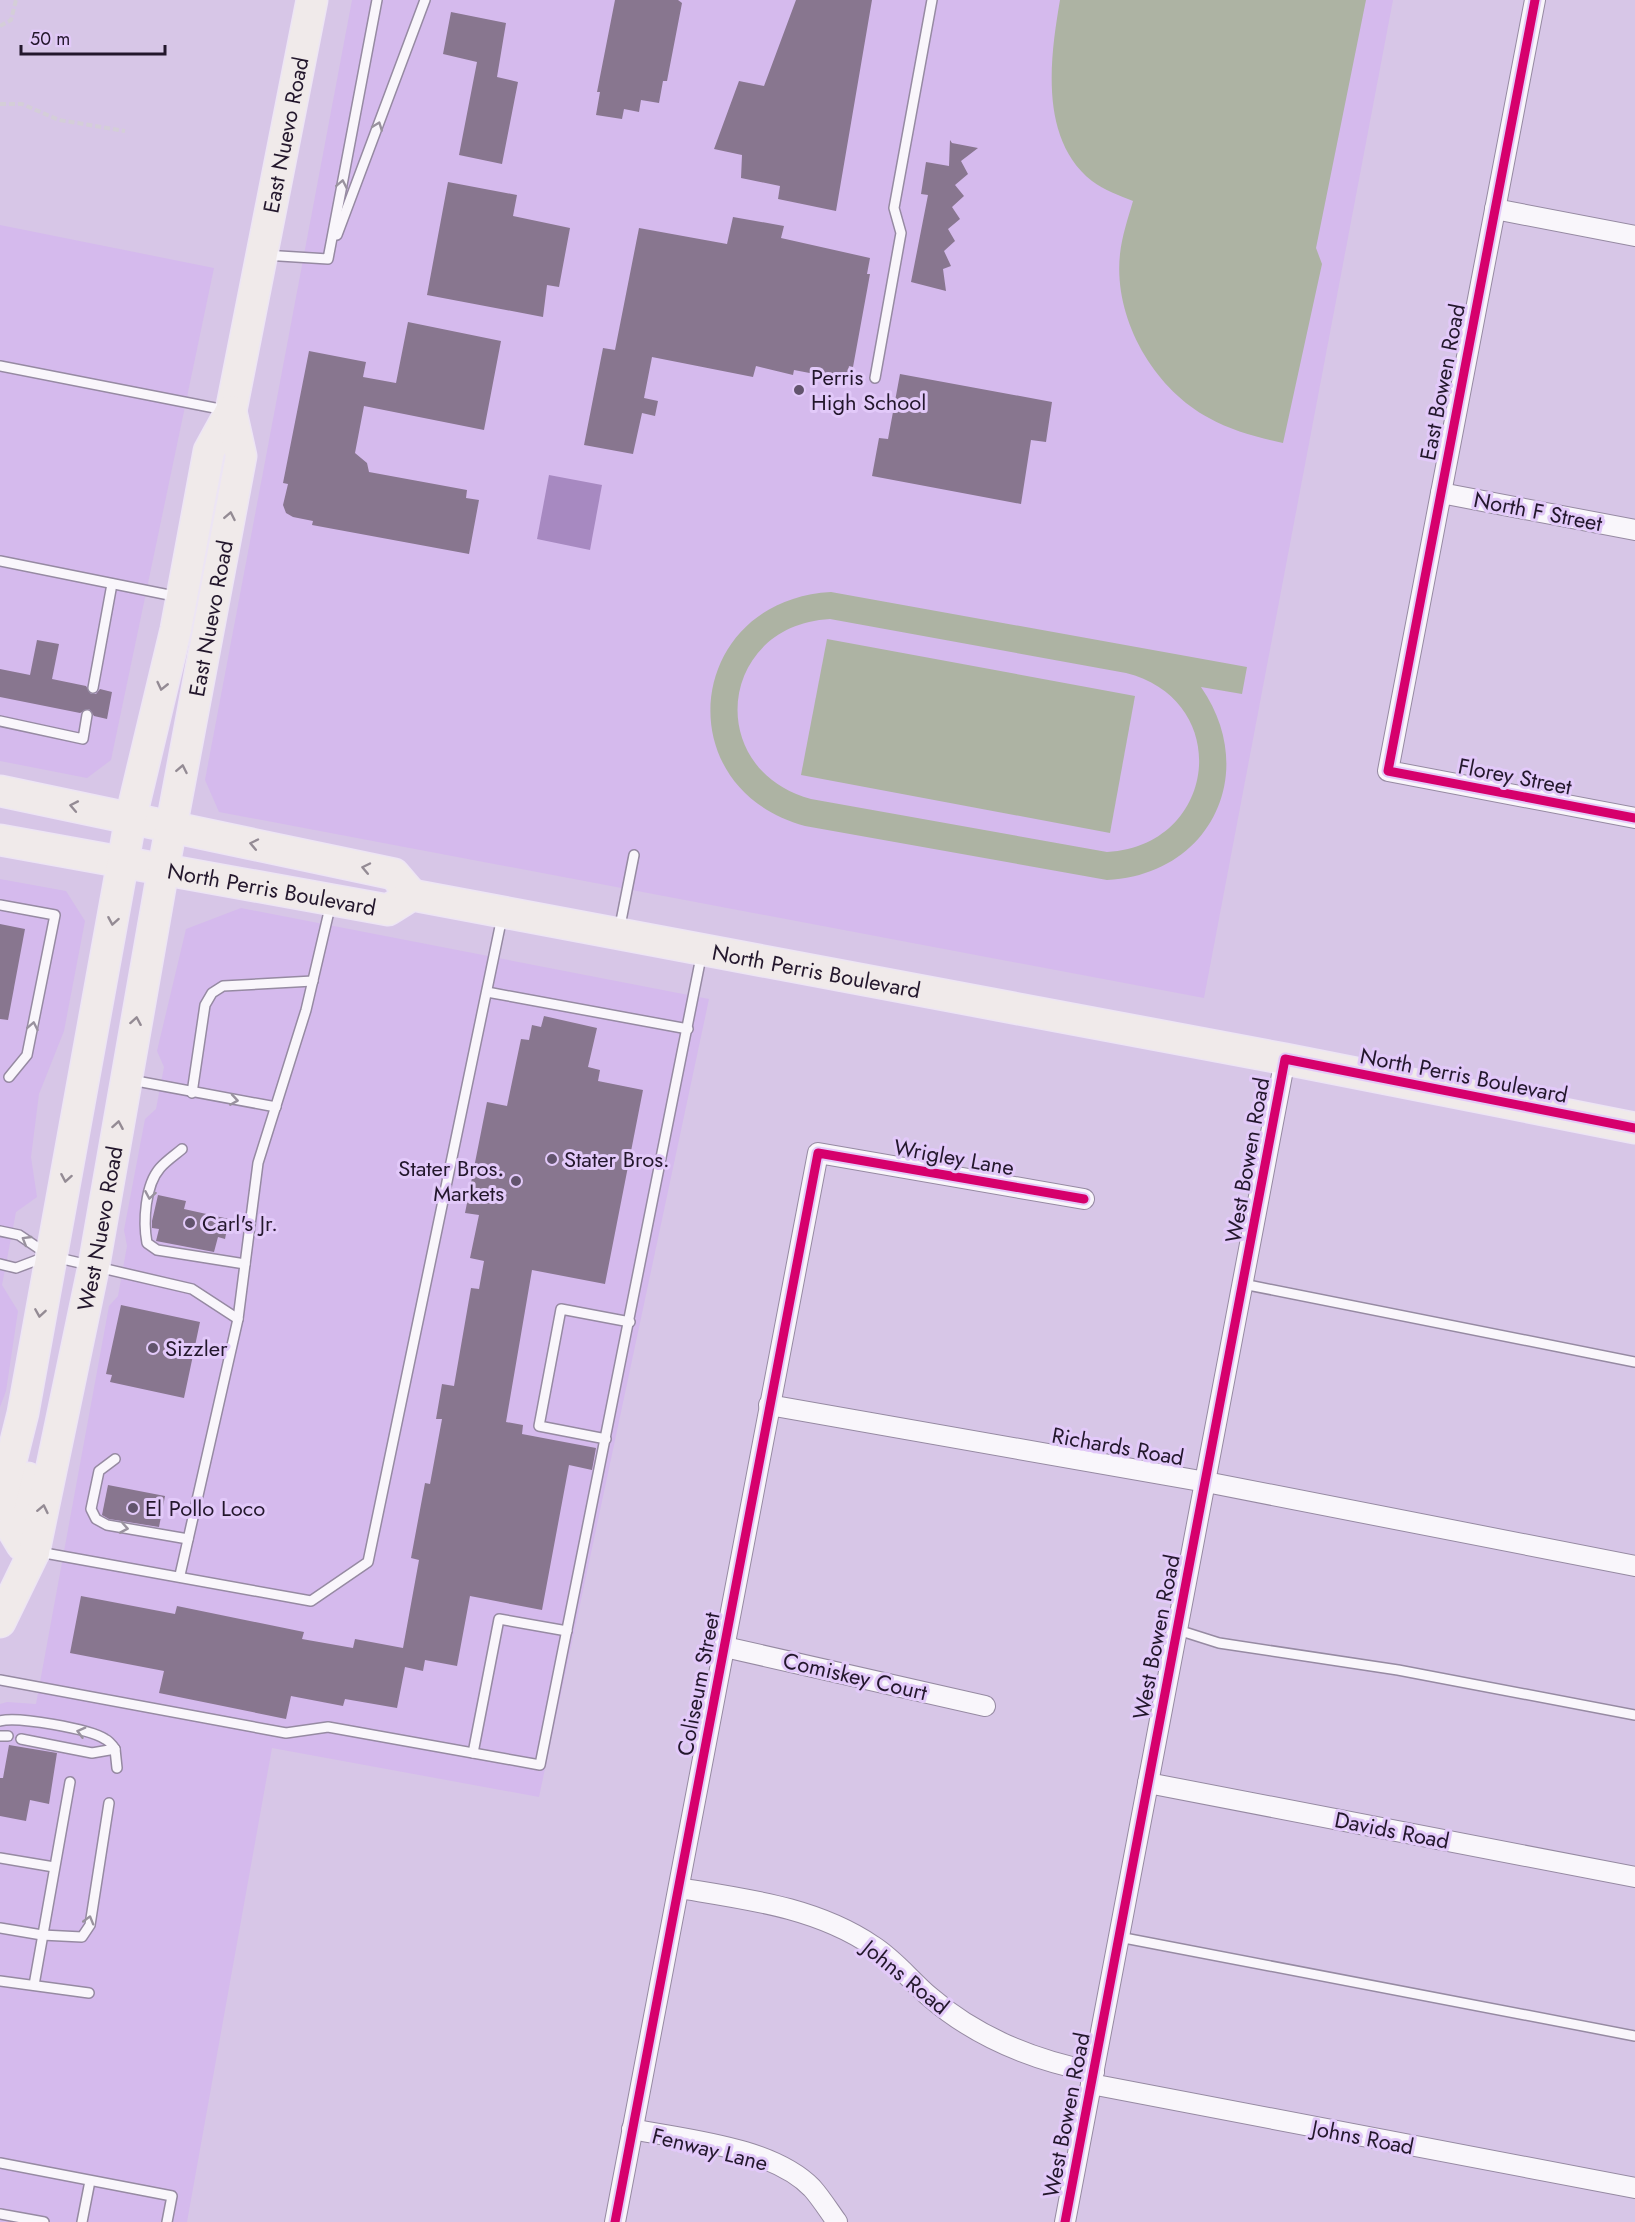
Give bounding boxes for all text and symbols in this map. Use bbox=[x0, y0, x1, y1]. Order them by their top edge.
scale bar bbox=[21, 18, 165, 56]
text: 50 m bbox=[30, 26, 70, 52]
street label: East Nuevo Road bbox=[254, 54, 316, 216]
one-way arrow bbox=[371, 121, 383, 132]
one-way arrow bbox=[335, 179, 348, 189]
street label: East Bowen Road bbox=[1411, 301, 1473, 463]
place label: Perris High School bbox=[811, 361, 926, 418]
marker: Perris High School bbox=[792, 383, 806, 397]
street label: North F Street bbox=[1471, 483, 1606, 539]
one-way arrow bbox=[223, 511, 236, 521]
street label: East Nuevo Road bbox=[180, 538, 241, 699]
one-way arrow bbox=[157, 681, 170, 691]
street label: Florey Street bbox=[1455, 749, 1575, 803]
one-way arrow bbox=[175, 764, 188, 774]
one-way arrow bbox=[69, 800, 79, 813]
one-way arrow bbox=[249, 838, 259, 851]
street label: North Perris Boulevard bbox=[165, 854, 379, 924]
one-way arrow bbox=[361, 862, 371, 875]
one-way arrow bbox=[107, 916, 120, 926]
street label: North Perris Boulevard bbox=[709, 936, 923, 1006]
one-way arrow bbox=[129, 1017, 142, 1027]
one-way arrow bbox=[26, 1021, 39, 1031]
street label: North Perris Boulevard bbox=[1357, 1039, 1571, 1111]
street label: West Bowen Road bbox=[1217, 1075, 1277, 1245]
one-way arrow bbox=[229, 1093, 239, 1105]
one-way arrow bbox=[111, 1120, 124, 1130]
street label: Wrigley Lane bbox=[891, 1131, 1017, 1183]
street label: West Nuevo Road bbox=[69, 1143, 131, 1314]
place label: Stater Bros. bbox=[564, 1143, 670, 1175]
place label: Stater Bros. Markets bbox=[398, 1152, 504, 1209]
marker: Stater Bros. bbox=[545, 1152, 559, 1166]
one-way arrow bbox=[60, 1173, 73, 1183]
marker: Stater Bros. Markets bbox=[509, 1174, 523, 1188]
one-way arrow bbox=[144, 1190, 156, 1200]
place label: Carl's Jr. bbox=[202, 1207, 278, 1239]
marker: Carl's Jr. bbox=[183, 1216, 197, 1230]
one-way arrow bbox=[22, 1237, 33, 1248]
one-way arrow bbox=[34, 1308, 47, 1318]
place label: Sizzler bbox=[165, 1332, 228, 1364]
marker: Sizzler bbox=[146, 1341, 160, 1355]
street label: Richards Road bbox=[1049, 1419, 1187, 1473]
place label: El Pollo Loco bbox=[145, 1492, 265, 1524]
marker: El Pollo Loco bbox=[126, 1501, 140, 1515]
one-way arrow bbox=[36, 1504, 49, 1514]
one-way arrow bbox=[119, 1521, 129, 1534]
street label: West Bowen Road bbox=[1124, 1552, 1188, 1722]
street label: Coliseum Street bbox=[668, 1609, 728, 1759]
street label: Comiskey Court bbox=[780, 1644, 931, 1708]
one-way arrow bbox=[77, 1727, 87, 1740]
street label: Davids Road bbox=[1332, 1803, 1452, 1857]
one-way arrow bbox=[82, 1915, 95, 1925]
street label: Johns Road bbox=[853, 1930, 956, 2022]
street label: West Bowen Road bbox=[1034, 2030, 1098, 2200]
street label: Johns Road bbox=[1306, 2111, 1417, 2163]
street label: Fenway Lane bbox=[649, 2119, 771, 2179]

